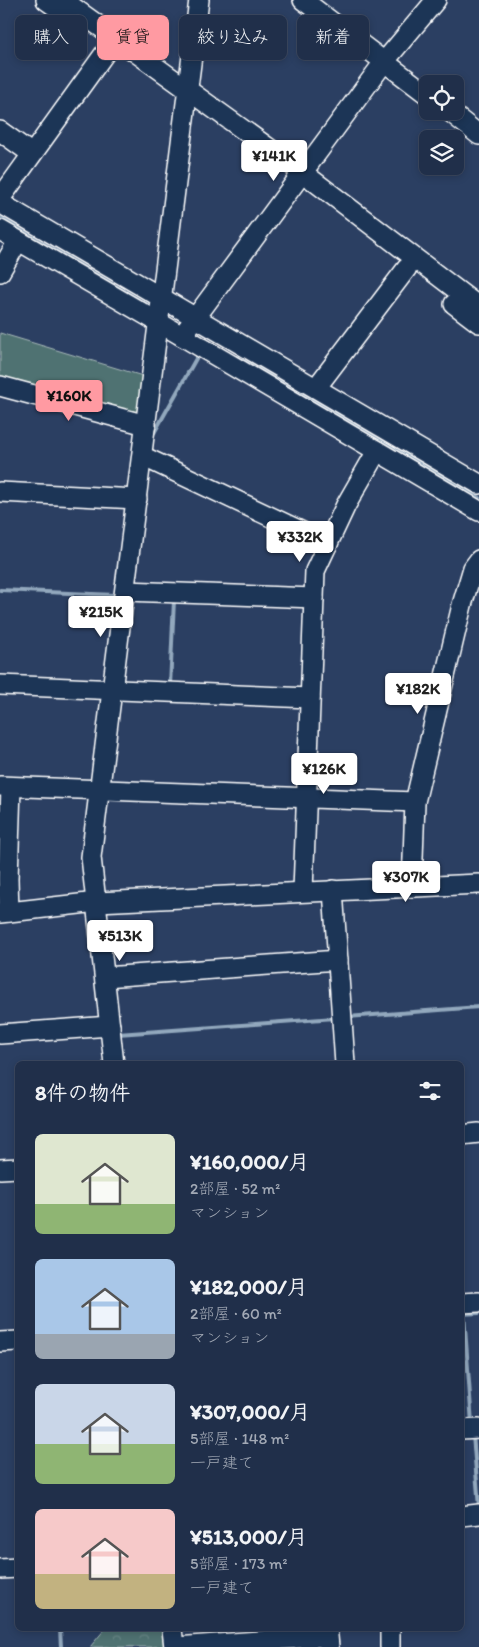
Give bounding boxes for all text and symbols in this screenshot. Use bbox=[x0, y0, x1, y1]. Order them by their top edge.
chip: 購入 bbox=[15, 15, 87, 60]
chip: 賃貸 bbox=[97, 15, 169, 60]
chip: 絞り込み bbox=[179, 15, 287, 60]
chip: 新着 bbox=[297, 15, 369, 60]
map controls bbox=[419, 75, 464, 175]
button: locate bbox=[419, 75, 464, 120]
button: layers bbox=[419, 130, 464, 175]
pin: ¥141K bbox=[239, 140, 309, 182]
text: ¥141K bbox=[252, 146, 296, 165]
pin: ¥160K bbox=[34, 380, 104, 422]
text: ¥160K bbox=[47, 386, 91, 405]
pin: ¥332K bbox=[265, 520, 335, 563]
text: ¥332K bbox=[277, 527, 323, 546]
pin: ¥215K bbox=[66, 596, 136, 638]
text: ¥215K bbox=[79, 602, 123, 621]
pin: ¥182K bbox=[383, 672, 453, 715]
text: ¥182K bbox=[396, 679, 440, 698]
pin: ¥126K bbox=[289, 752, 359, 795]
text: ¥126K bbox=[302, 759, 346, 778]
pin: ¥307K bbox=[371, 860, 441, 903]
text: ¥307K bbox=[383, 867, 429, 886]
pin: ¥513K bbox=[85, 920, 155, 962]
text: ¥513K bbox=[98, 926, 142, 945]
icon: filters bbox=[416, 1077, 444, 1105]
text: 8件の物件 bbox=[35, 1080, 131, 1105]
text: ¥160,000/月 bbox=[190, 1149, 309, 1174]
icon: home bbox=[75, 1154, 135, 1214]
text: 2部屋 · 52 m² bbox=[190, 1179, 280, 1198]
text: マンション bbox=[190, 1203, 269, 1222]
text: ¥182,000/月 bbox=[190, 1274, 308, 1299]
icon: home bbox=[75, 1279, 135, 1339]
text: 2部屋 · 60 m² bbox=[190, 1304, 282, 1323]
text: マンション bbox=[190, 1328, 269, 1347]
text: ¥307,000/月 bbox=[190, 1399, 310, 1424]
icon: home bbox=[75, 1404, 135, 1464]
text: 5部屋 · 148 m² bbox=[190, 1429, 289, 1448]
text: 一戸建て bbox=[190, 1453, 254, 1472]
text: ¥513,000/月 bbox=[190, 1524, 308, 1549]
icon: home bbox=[75, 1529, 135, 1589]
text: 5部屋 · 173 m² bbox=[190, 1554, 288, 1573]
text: 一戸建て bbox=[190, 1578, 254, 1597]

